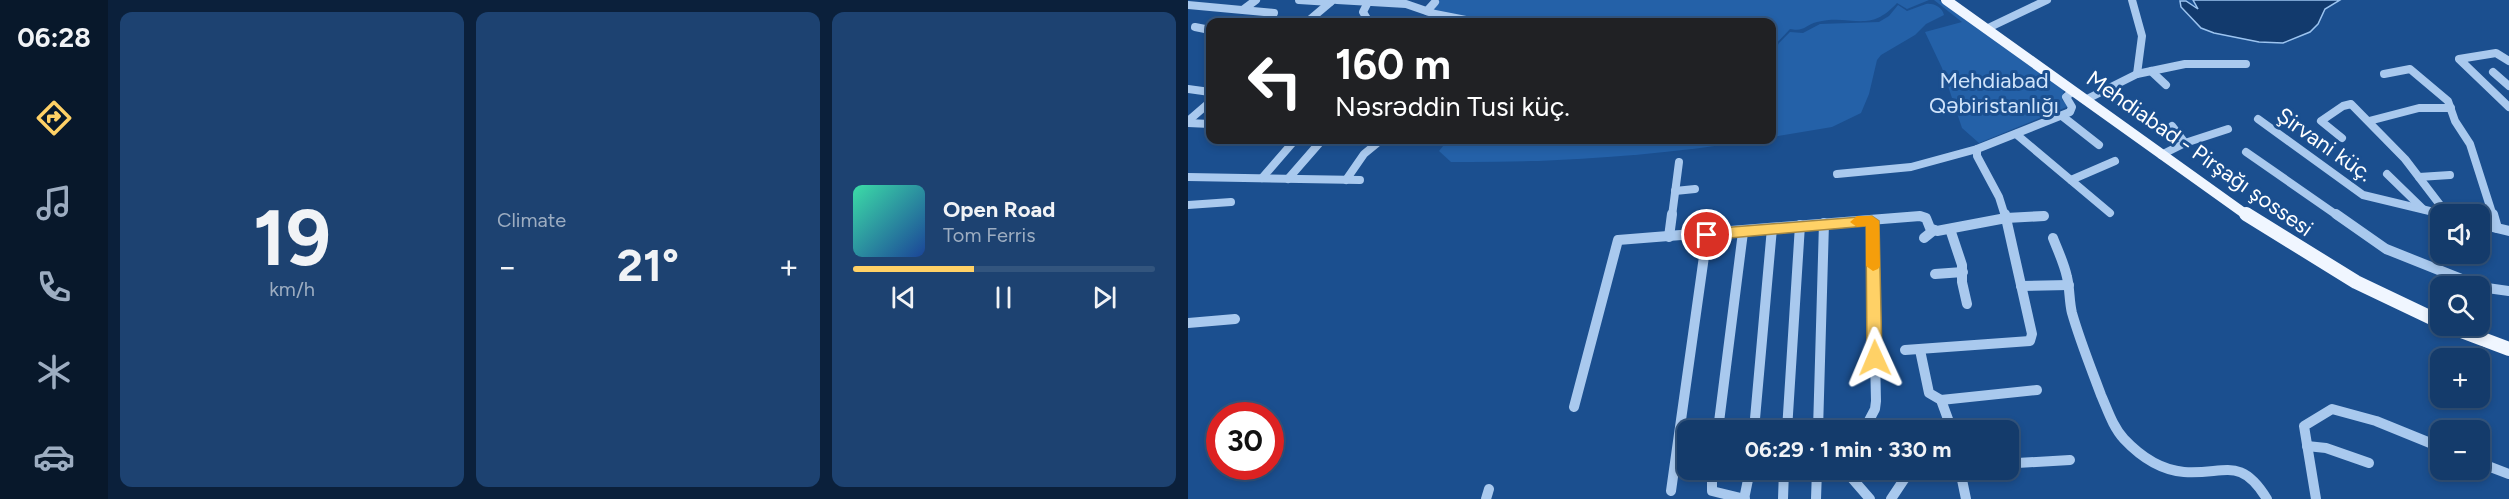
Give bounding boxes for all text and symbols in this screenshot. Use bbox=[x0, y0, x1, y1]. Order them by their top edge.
text: 06:28 bbox=[17, 21, 91, 54]
text: 160 m bbox=[1335, 39, 1451, 90]
icon: left bbox=[1236, 42, 1314, 120]
street label: Mehdiabad - Pirşağı şossesi bbox=[2081, 65, 2318, 242]
park label: Mehdiabad Qəbiristanlığı bbox=[1929, 67, 2059, 119]
text: Nəsrəddin Tusi küç. bbox=[1335, 90, 1570, 123]
icon: directions bbox=[33, 97, 75, 139]
street label: Şirvani küç. bbox=[2272, 102, 2378, 187]
icon: music bbox=[33, 182, 75, 224]
text: 19 bbox=[253, 191, 331, 285]
text: Open Road bbox=[943, 196, 1055, 223]
map controls bbox=[2430, 204, 2490, 480]
button: sound bbox=[2430, 204, 2490, 264]
text: Climate bbox=[497, 208, 566, 232]
pin bbox=[1681, 209, 1732, 260]
icon: arrive bbox=[1690, 218, 1723, 251]
text: Tom Ferris bbox=[943, 223, 1036, 247]
text: 21° bbox=[617, 238, 679, 292]
text: − bbox=[497, 247, 518, 286]
text: + bbox=[778, 247, 799, 286]
icon: phone bbox=[33, 266, 75, 308]
button: search bbox=[2430, 276, 2490, 336]
text: km/h bbox=[269, 277, 315, 301]
icon: previous bbox=[887, 281, 920, 314]
icon: pause bbox=[987, 281, 1020, 314]
icon: next bbox=[1088, 281, 1121, 314]
position arrow bbox=[1843, 326, 1907, 390]
button: + bbox=[2430, 348, 2490, 408]
icon: climate bbox=[33, 351, 75, 393]
speed limit sign: 30 bbox=[1206, 402, 1284, 480]
button: − bbox=[2430, 420, 2490, 480]
icon: car bbox=[33, 436, 75, 478]
text: 06:29 · 1 min · 330 m bbox=[1745, 436, 1951, 463]

